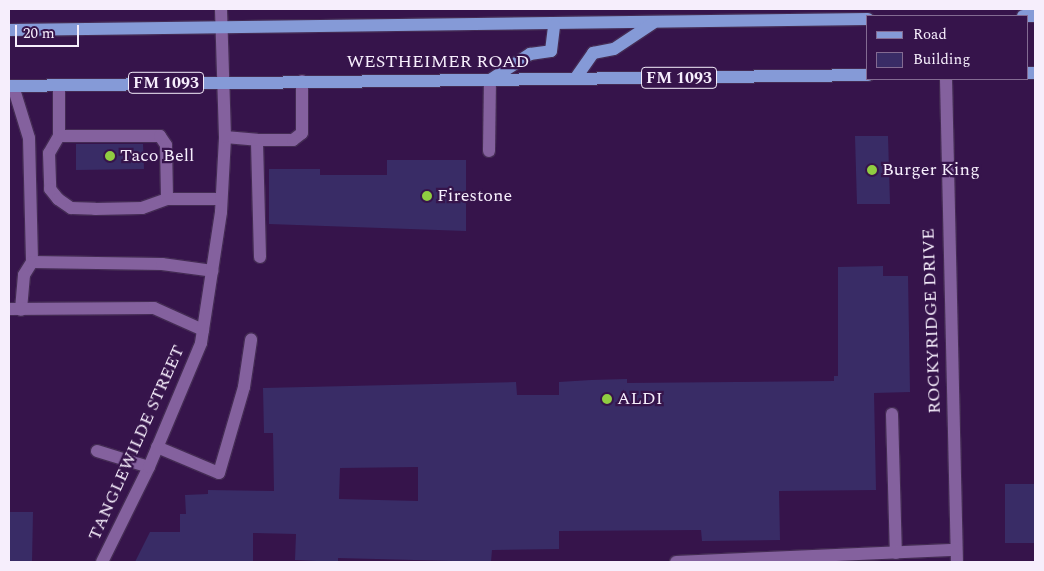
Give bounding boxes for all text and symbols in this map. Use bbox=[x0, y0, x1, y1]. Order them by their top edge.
scale bar bbox=[18, 15, 81, 47]
legend bbox=[866, 15, 1029, 80]
text: 20 m bbox=[23, 22, 55, 45]
text: Road bbox=[913, 23, 947, 46]
text: Building bbox=[913, 48, 970, 71]
street label: WESTHEIMER ROAD bbox=[346, 51, 530, 73]
road number: FM 1093 bbox=[640, 64, 718, 92]
road number: FM 1093 bbox=[127, 70, 205, 96]
place label: Taco Bell bbox=[120, 145, 194, 167]
marker: Taco Bell bbox=[104, 150, 116, 162]
place label: Burger King bbox=[882, 159, 980, 181]
marker: Burger King bbox=[866, 164, 878, 176]
place label: Firestone bbox=[437, 185, 512, 207]
marker: Firestone bbox=[421, 190, 433, 202]
street label: ROCKYRIDGE DRIVE bbox=[918, 228, 946, 414]
street label: TANGLEWILDE STREET bbox=[84, 342, 190, 544]
place label: ALDI bbox=[617, 388, 663, 410]
marker: ALDI bbox=[601, 393, 613, 405]

